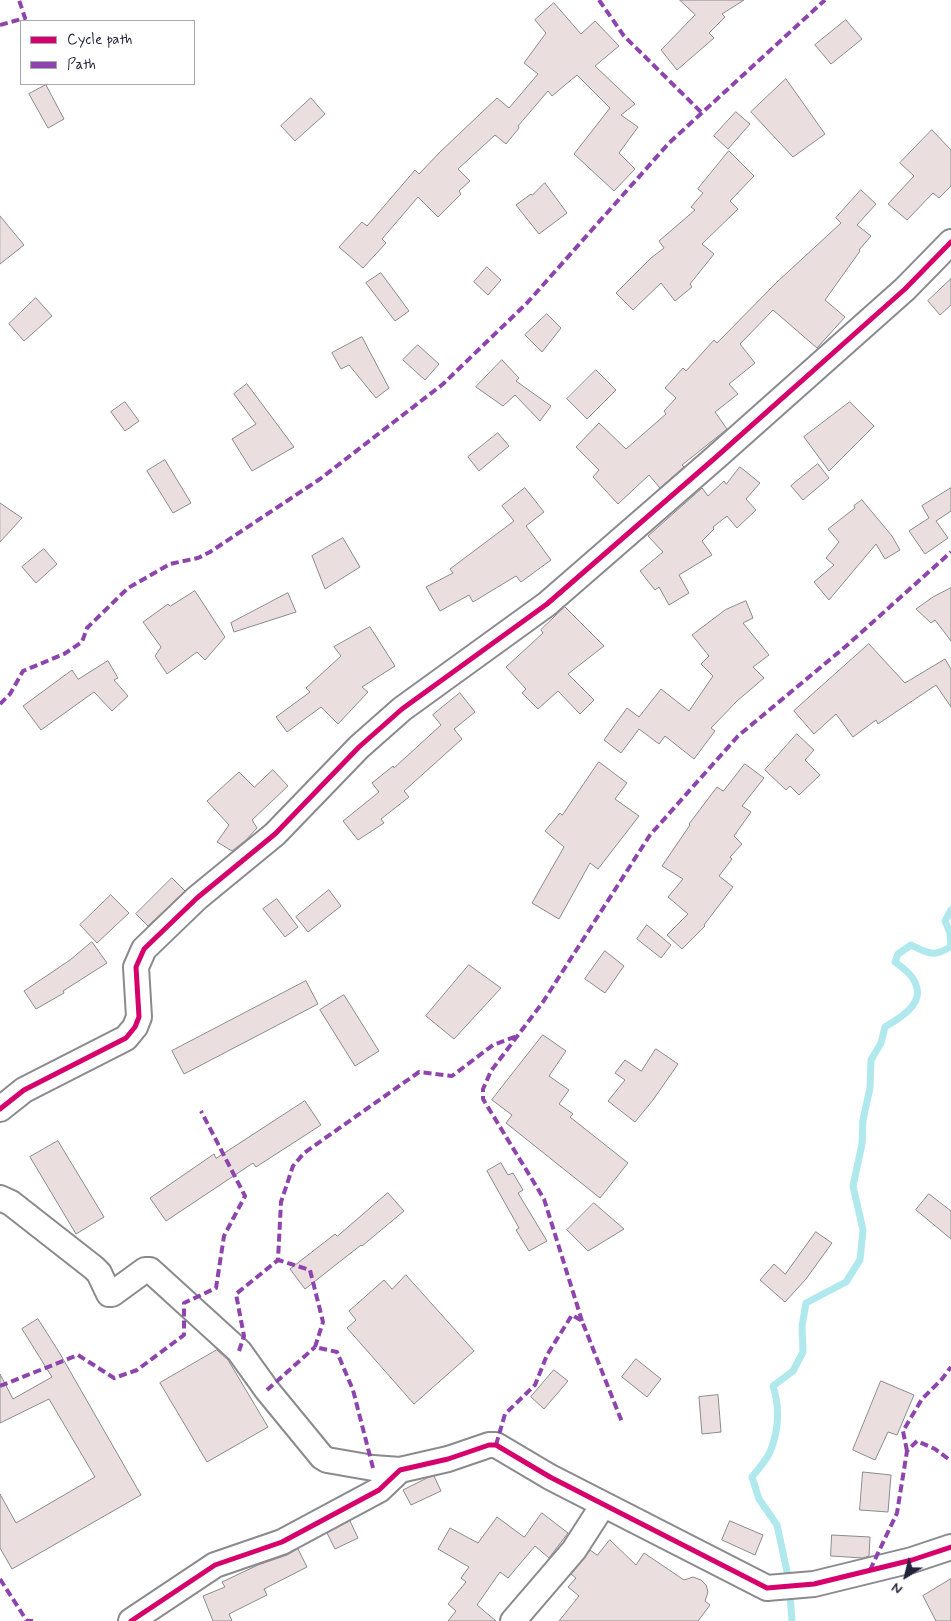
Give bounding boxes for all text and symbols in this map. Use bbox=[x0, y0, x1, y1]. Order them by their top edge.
legend bbox=[20, 20, 195, 85]
text: Cycle path bbox=[67, 30, 132, 50]
text: Path bbox=[67, 55, 96, 75]
north arrow bbox=[881, 1551, 931, 1601]
text: N bbox=[888, 1578, 906, 1598]

